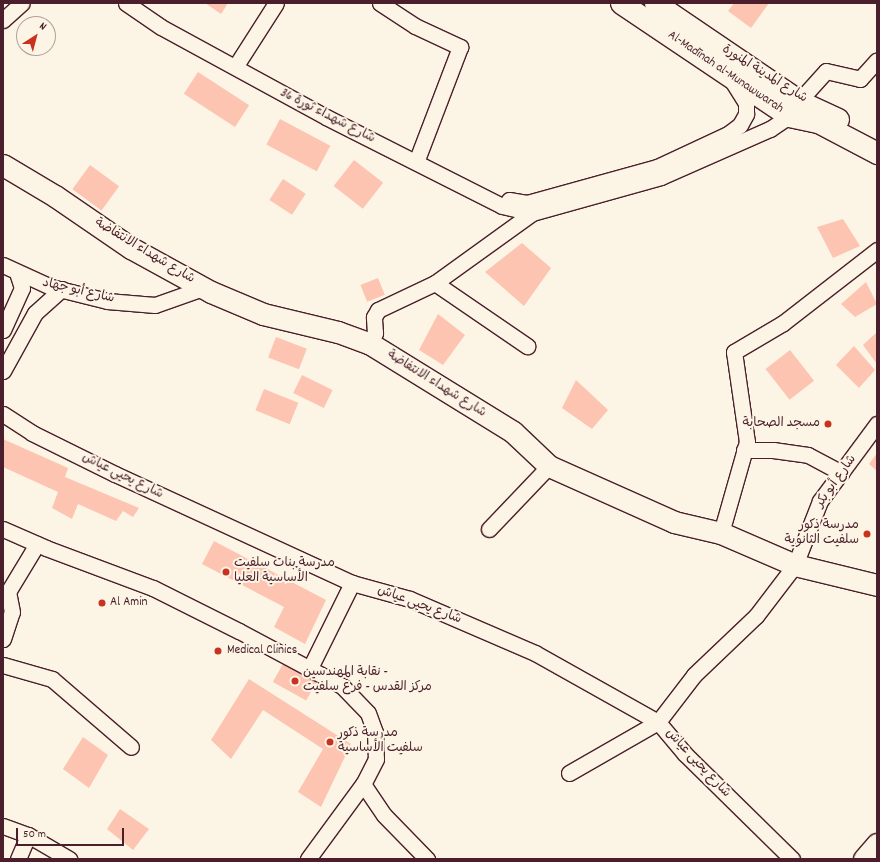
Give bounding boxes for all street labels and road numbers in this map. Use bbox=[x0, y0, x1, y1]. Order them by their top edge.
street label: Al-Madīnah al-Munawwarah bbox=[664, 28, 786, 118]
street label: شارع المدينة المنورة bbox=[718, 42, 810, 108]
street label: شارع شهداء ثورة 36 bbox=[277, 86, 377, 148]
street label: شارع شهداء الانتفاضة bbox=[91, 216, 197, 288]
street label: شارع أبو جهاد bbox=[40, 276, 116, 308]
street label: شارع شهداء الانتفاضة bbox=[383, 348, 489, 422]
street label: شارع يحيى عياش bbox=[79, 451, 165, 503]
street label: شارع أبو بكر bbox=[813, 453, 861, 511]
street label: شارع يحيى عياش bbox=[375, 584, 463, 628]
street label: شارع يحيى عياش bbox=[661, 726, 733, 802]

